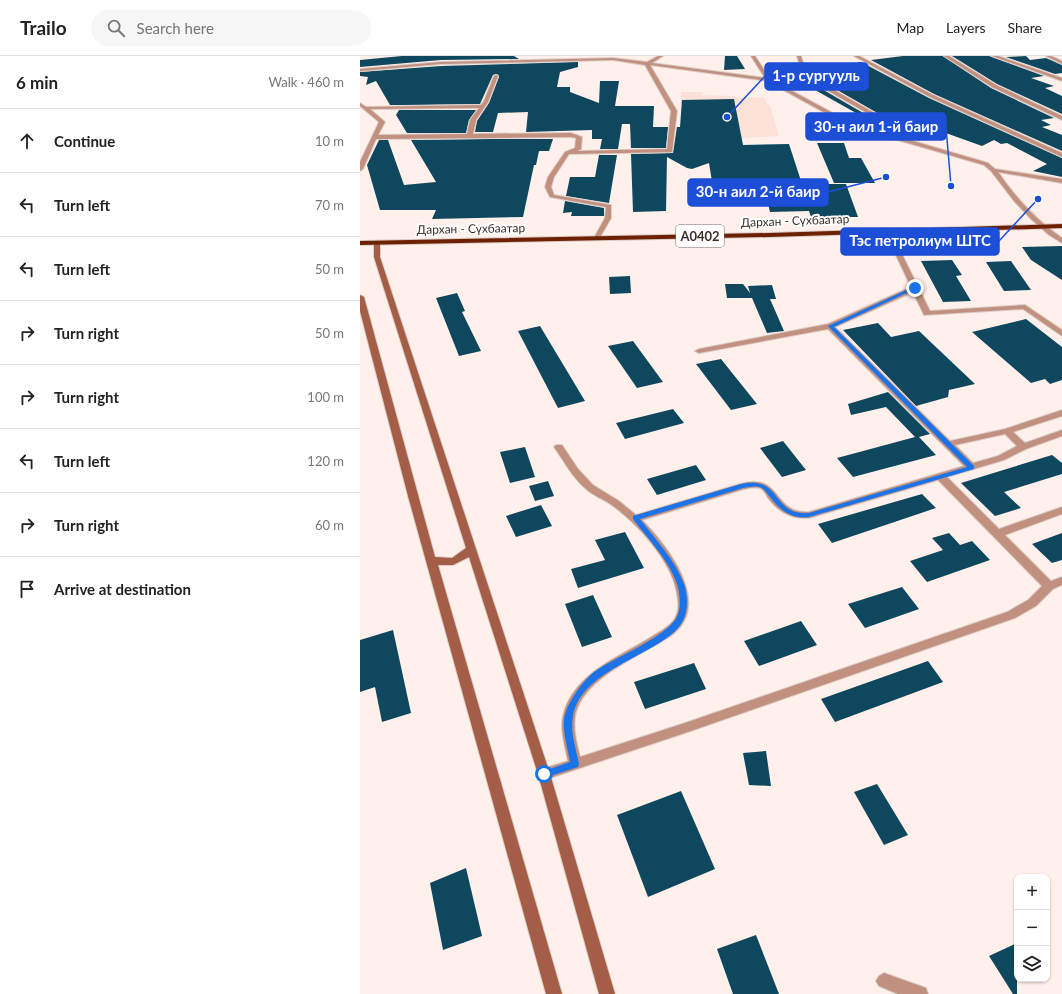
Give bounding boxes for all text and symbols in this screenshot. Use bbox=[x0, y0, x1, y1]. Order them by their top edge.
search box bbox=[91, 10, 371, 46]
text: Trailo bbox=[20, 16, 67, 39]
icon: search bbox=[105, 17, 127, 39]
text: Search here bbox=[137, 19, 214, 37]
text: Map bbox=[896, 19, 924, 36]
text: Layers bbox=[946, 19, 986, 36]
text: Share bbox=[1008, 19, 1042, 36]
callout: 1-р сургууль bbox=[765, 63, 868, 90]
text: 1-р сургууль bbox=[772, 66, 860, 84]
text: 6 min bbox=[16, 72, 58, 93]
text: Walk · 460 m bbox=[268, 74, 344, 90]
callout: 30-н аил 1-й баир bbox=[806, 113, 946, 140]
text: 30-н аил 1-й баир bbox=[814, 117, 938, 135]
icon: ahead bbox=[16, 130, 38, 152]
text: Continue bbox=[54, 132, 115, 150]
text: 10 m bbox=[315, 133, 344, 149]
callout: 30-н аил 2-й баир bbox=[688, 179, 828, 206]
text: 30-н аил 2-й баир bbox=[696, 182, 820, 200]
icon: left bbox=[16, 194, 38, 216]
text: Turn left bbox=[54, 196, 110, 214]
text: 70 m bbox=[315, 197, 344, 213]
street label: Дархан - Сүхбаатар bbox=[741, 211, 850, 230]
street label: Дархан - Сүхбаатар bbox=[417, 220, 526, 237]
road number: A0402 bbox=[676, 225, 724, 247]
callout: Тэс петролиум ШТС bbox=[841, 228, 999, 255]
text: Тэс петролиум ШТС bbox=[849, 231, 991, 249]
icon: left bbox=[16, 258, 38, 280]
text: Turn left bbox=[54, 260, 110, 278]
text: 50 m bbox=[315, 261, 344, 277]
route end bbox=[906, 279, 924, 297]
icon: right bbox=[16, 322, 38, 344]
text: Turn right bbox=[54, 324, 119, 342]
text: 50 m bbox=[315, 325, 344, 341]
icon: right bbox=[16, 386, 38, 408]
text: Turn right bbox=[54, 388, 119, 406]
text: 100 m bbox=[307, 389, 344, 405]
icon: left bbox=[16, 450, 38, 472]
text: Turn left bbox=[54, 452, 110, 470]
text: 120 m bbox=[307, 453, 344, 469]
icon: right bbox=[16, 514, 38, 536]
text: Turn right bbox=[54, 516, 119, 534]
text: 60 m bbox=[315, 517, 344, 533]
icon: arrive bbox=[16, 578, 38, 600]
text: Arrive at destination bbox=[54, 580, 191, 598]
route start bbox=[535, 765, 553, 783]
map controls bbox=[1014, 874, 1050, 982]
button: + bbox=[1014, 874, 1050, 910]
button: − bbox=[1014, 910, 1050, 946]
button: layers bbox=[1014, 946, 1050, 982]

